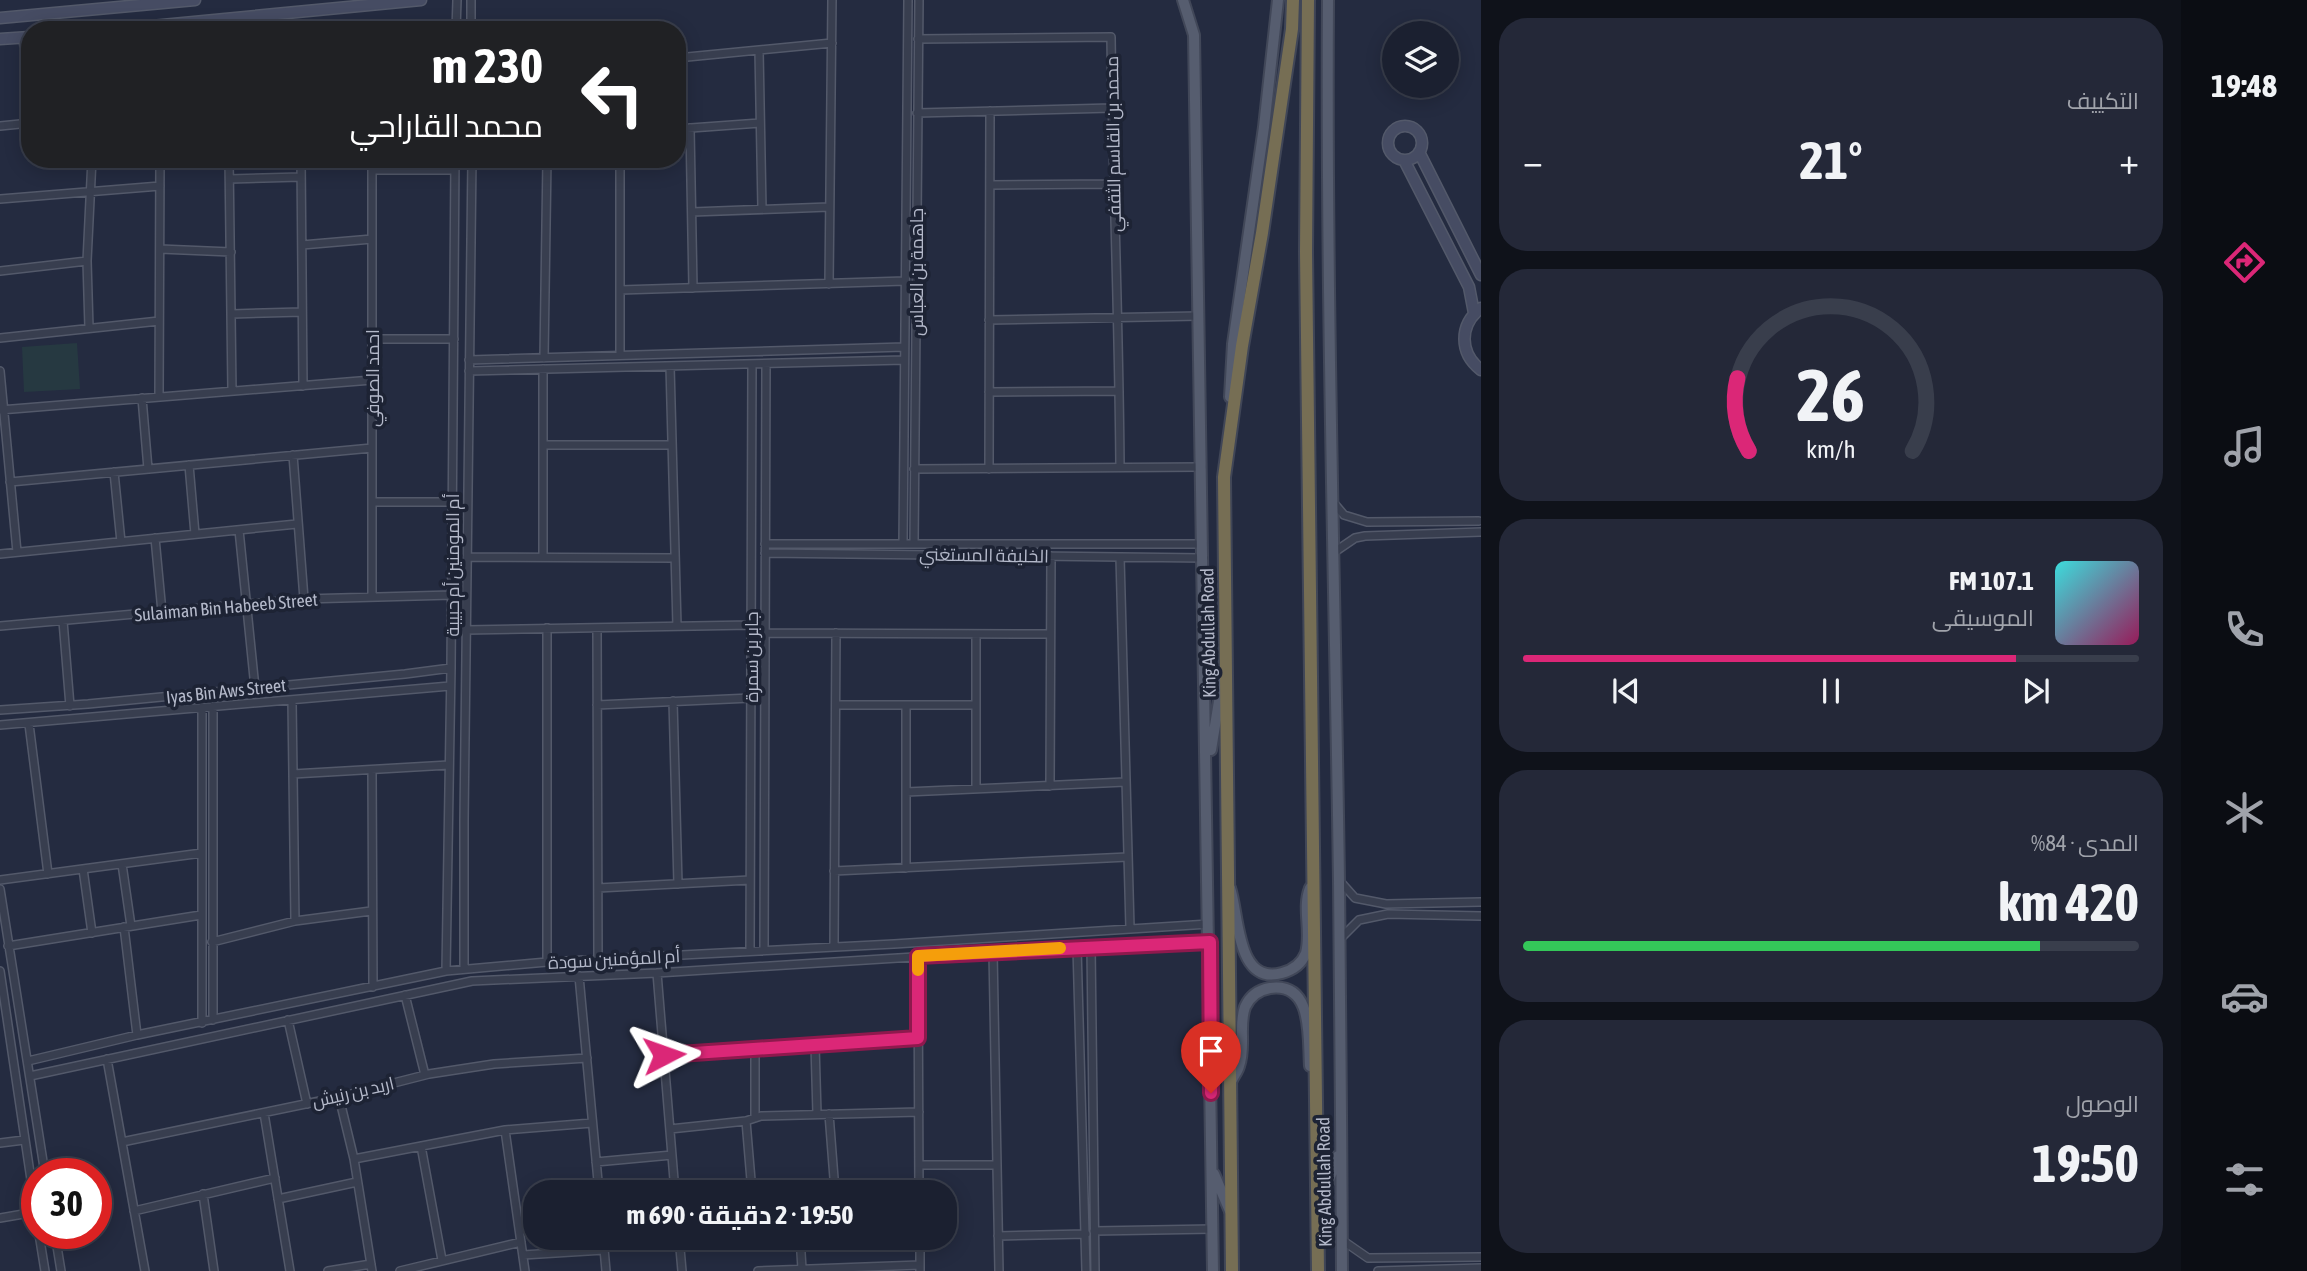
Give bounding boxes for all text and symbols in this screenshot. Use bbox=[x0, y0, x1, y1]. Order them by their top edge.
map controls bbox=[1382, 21, 1459, 98]
button: layers bbox=[1382, 21, 1459, 98]
text: 230 m bbox=[432, 37, 543, 93]
icon: left bbox=[567, 49, 658, 140]
street label: محمد بن القاسم الثقفي bbox=[1101, 56, 1129, 232]
text: 19:48 bbox=[2211, 67, 2277, 104]
text: التكييف bbox=[2067, 88, 2139, 114]
text: محمد القاراحي bbox=[350, 107, 543, 144]
text: 21° bbox=[1799, 130, 1863, 190]
text: − bbox=[1523, 139, 1543, 182]
text: + bbox=[2119, 139, 2139, 182]
street label: جاهمة بن العباس bbox=[906, 208, 928, 336]
icon: directions bbox=[2220, 238, 2269, 287]
street label: احمد الصوفي bbox=[362, 329, 387, 427]
text: 26 bbox=[1797, 353, 1865, 436]
icon: music bbox=[2220, 422, 2269, 471]
text: km/h bbox=[1806, 435, 1856, 463]
street label: أم المومنين أم حبيبة bbox=[442, 493, 465, 636]
street label: الخليفة المستغني bbox=[919, 543, 1049, 571]
text: 107.1 FM bbox=[1949, 566, 2034, 596]
street label: King Abdullah Road bbox=[1196, 568, 1220, 698]
street label: Sulaiman Bin Habeeb Street bbox=[133, 589, 319, 625]
text: الموسيقى bbox=[1932, 605, 2034, 631]
icon: phone bbox=[2220, 605, 2269, 654]
street label: جابر بن سمرة bbox=[741, 612, 763, 702]
icon: previous bbox=[1607, 672, 1645, 710]
icon: pause bbox=[1812, 672, 1850, 710]
icon: next bbox=[2017, 672, 2055, 710]
street label: Iyas Bin Aws Street bbox=[165, 674, 287, 708]
icon: climate bbox=[2220, 788, 2269, 837]
text: المدى · 84% bbox=[2031, 830, 2139, 856]
text: 420 km bbox=[1998, 872, 2139, 932]
street label: أم المؤمنين سودة bbox=[547, 945, 681, 975]
icon: car bbox=[2220, 972, 2269, 1021]
position arrow bbox=[627, 1018, 701, 1092]
pin bbox=[1181, 1021, 1241, 1093]
icon: arrive bbox=[1192, 1032, 1230, 1070]
street label: اربد بن رنيش bbox=[310, 1072, 396, 1113]
text: الوصول bbox=[2066, 1091, 2139, 1117]
street label: King Abdullah Road bbox=[1312, 1117, 1336, 1247]
text: 19:50 bbox=[2032, 1133, 2139, 1193]
icon: filters bbox=[2220, 1155, 2269, 1204]
speed limit sign: 30 bbox=[21, 1158, 112, 1249]
text: 19:50 · 2 دقيقة · 690 m bbox=[626, 1200, 854, 1230]

